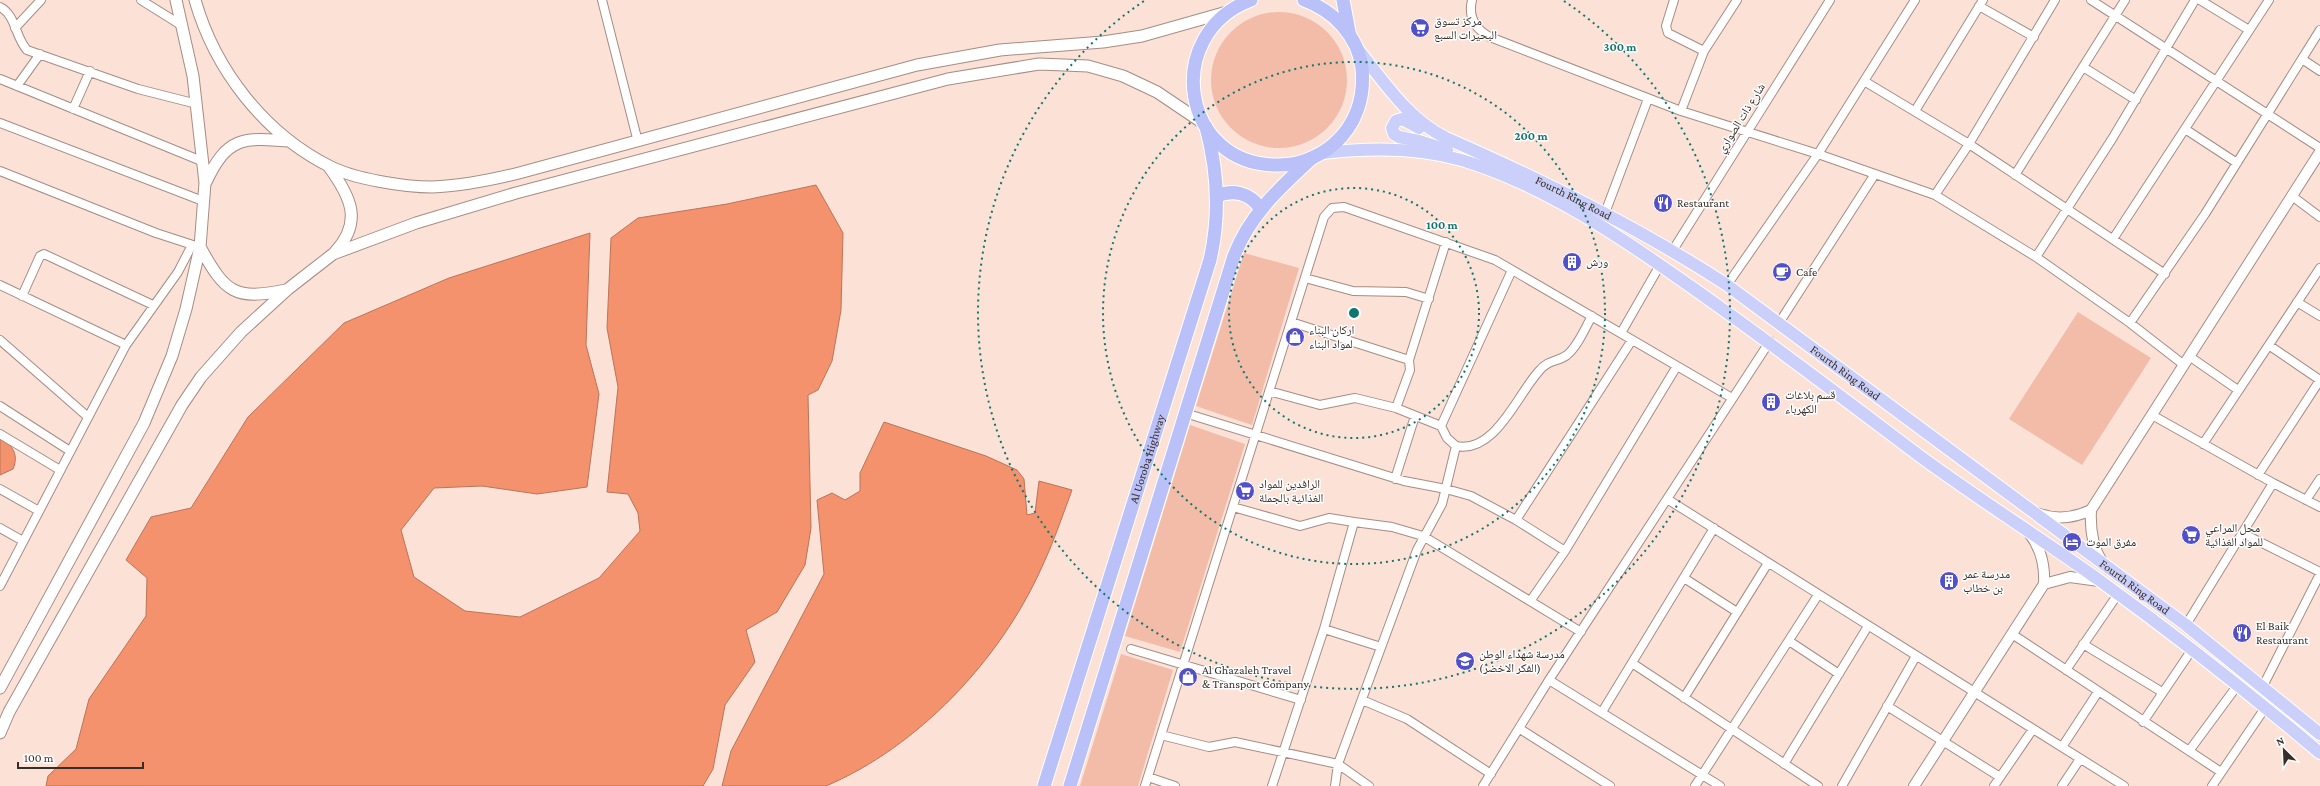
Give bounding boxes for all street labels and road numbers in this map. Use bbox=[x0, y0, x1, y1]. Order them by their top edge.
street label: شارع ذات الصواري bbox=[1714, 80, 1771, 157]
street label: Fourth Ring Road bbox=[1533, 173, 1615, 223]
street label: Fourth Ring Road bbox=[1808, 342, 1884, 404]
street label: Al Uoroba Highway bbox=[1127, 412, 1168, 505]
street label: Fourth Ring Road bbox=[2097, 556, 2173, 618]

